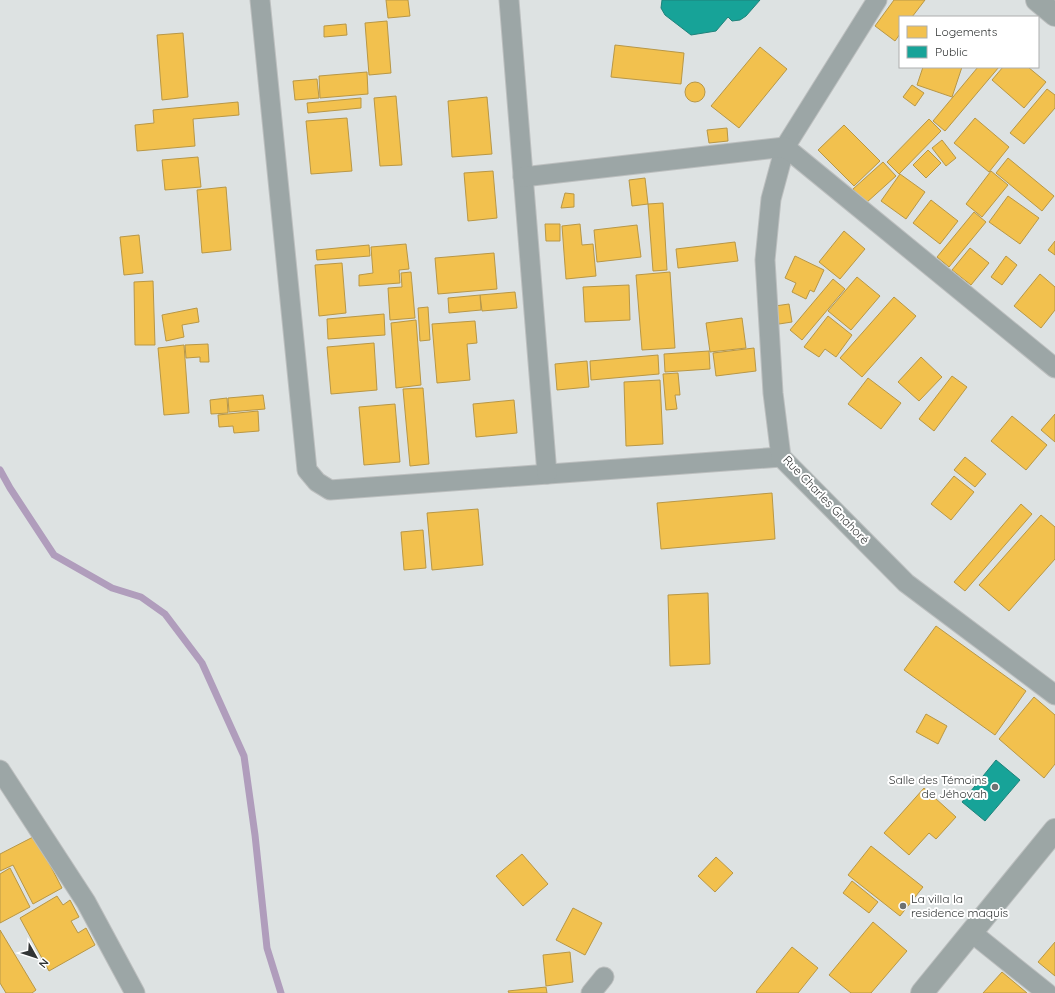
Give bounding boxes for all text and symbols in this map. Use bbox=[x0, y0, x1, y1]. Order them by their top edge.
legend bbox=[899, 16, 1039, 68]
text: Logements bbox=[935, 24, 998, 39]
text: Public bbox=[935, 44, 968, 59]
street label: Rue Charles Gnahoré bbox=[780, 452, 873, 547]
place label: Salle des Témoins de Jéhovah bbox=[889, 772, 987, 801]
marker: Salle des Témoins de Jéhovah bbox=[990, 782, 1000, 792]
place label: La villa la residence maquis bbox=[911, 891, 1008, 920]
marker: La villa la residence maquis bbox=[898, 901, 908, 911]
north arrow bbox=[16, 937, 56, 977]
text: N bbox=[36, 956, 52, 971]

